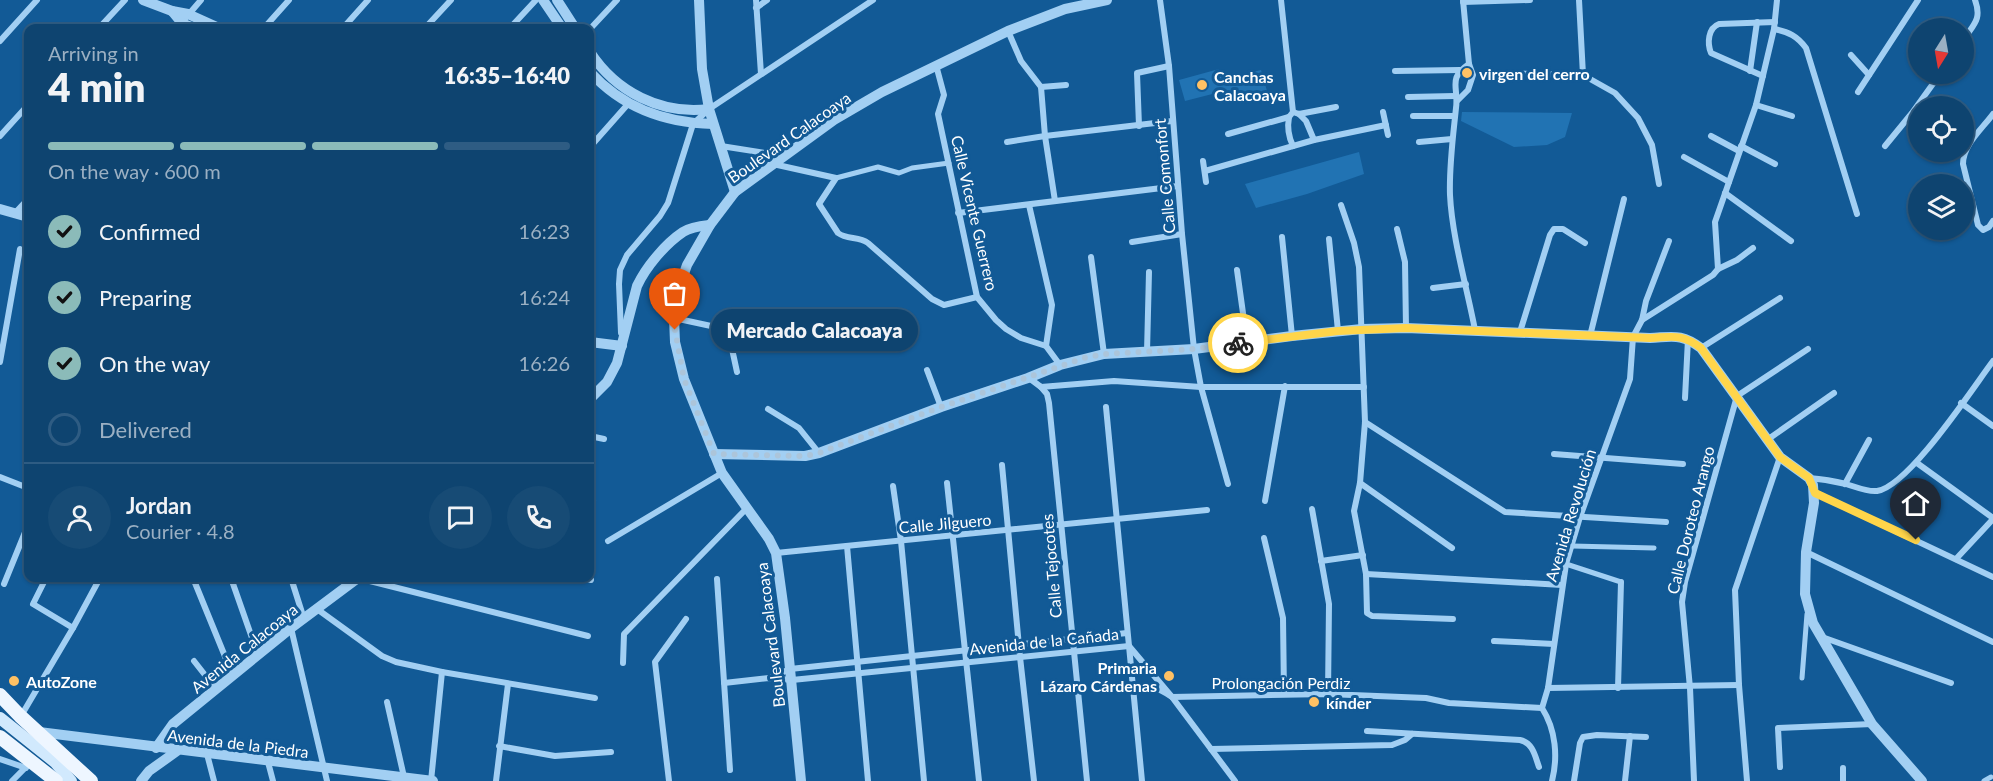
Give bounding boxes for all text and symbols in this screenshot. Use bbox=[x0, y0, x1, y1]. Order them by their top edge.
north arrow bbox=[1908, 18, 1974, 84]
map controls bbox=[1908, 18, 1974, 240]
text: Arriving in bbox=[48, 41, 139, 65]
text: 16:35–16:40 bbox=[444, 62, 570, 89]
text: 4 min bbox=[48, 64, 145, 110]
place label: virgen del cerro bbox=[1479, 64, 1590, 83]
marker: virgen del cerro bbox=[1460, 66, 1474, 80]
place label: Canchas Calacoaya bbox=[1214, 67, 1286, 104]
marker: Canchas Calacoaya bbox=[1195, 78, 1209, 92]
street label: Boulevard Calacoaya bbox=[724, 87, 854, 187]
button: locate bbox=[1908, 96, 1974, 162]
street label: Calle Comonfort bbox=[1149, 117, 1178, 234]
street label: Calle Vicente Guerrero bbox=[948, 133, 1002, 293]
text: On the way · 600 m bbox=[48, 159, 221, 183]
button: layers bbox=[1908, 174, 1974, 240]
icon: check bbox=[48, 215, 81, 248]
text: Confirmed bbox=[99, 218, 201, 245]
text: 16:23 bbox=[519, 219, 570, 243]
pin bbox=[649, 268, 700, 330]
icon: bag bbox=[658, 277, 691, 310]
icon: check bbox=[48, 281, 81, 314]
text: Preparing bbox=[99, 284, 191, 311]
text: 16:24 bbox=[519, 285, 570, 309]
callout: Mercado Calacoaya bbox=[711, 309, 918, 351]
courier bbox=[1208, 313, 1268, 373]
text: Mercado Calacoaya bbox=[727, 318, 902, 342]
icon: bike bbox=[1222, 327, 1255, 360]
icon: check bbox=[48, 347, 81, 380]
text: On the way bbox=[99, 350, 210, 377]
text: 16:26 bbox=[519, 351, 570, 375]
text: Delivered bbox=[99, 416, 192, 443]
street label: Calle Doroteo Arango bbox=[1662, 444, 1718, 596]
street label: Avenida Revolución bbox=[1541, 446, 1599, 584]
pin bbox=[1890, 478, 1941, 540]
button: person bbox=[48, 486, 111, 549]
button: chat bbox=[429, 486, 492, 549]
button: phone bbox=[507, 486, 570, 549]
icon: home bbox=[1899, 487, 1932, 520]
text: Jordan bbox=[126, 492, 192, 519]
street label: Calle Jilguero bbox=[898, 509, 992, 537]
street label: Calle Tejocotes bbox=[1037, 513, 1065, 619]
text: Courier · 4.8 bbox=[126, 519, 235, 543]
street label: Boulevard Calacoaya bbox=[752, 562, 788, 708]
street label: Avenida Calacoaya bbox=[187, 599, 301, 697]
street label: Avenida de la Cañada bbox=[968, 624, 1120, 658]
place label: Primaria Lázaro Cárdenas bbox=[1040, 658, 1157, 695]
marker: Primaria Lázaro Cárdenas bbox=[1162, 669, 1176, 683]
place label: AutoZone bbox=[25, 672, 97, 691]
street label: Prolongación Perdiz bbox=[1212, 673, 1350, 692]
marker: AutoZone bbox=[7, 674, 21, 688]
place label: kínder bbox=[1326, 693, 1371, 712]
marker: kínder bbox=[1307, 695, 1321, 709]
street label: Avenida de la Piedra bbox=[166, 725, 310, 761]

